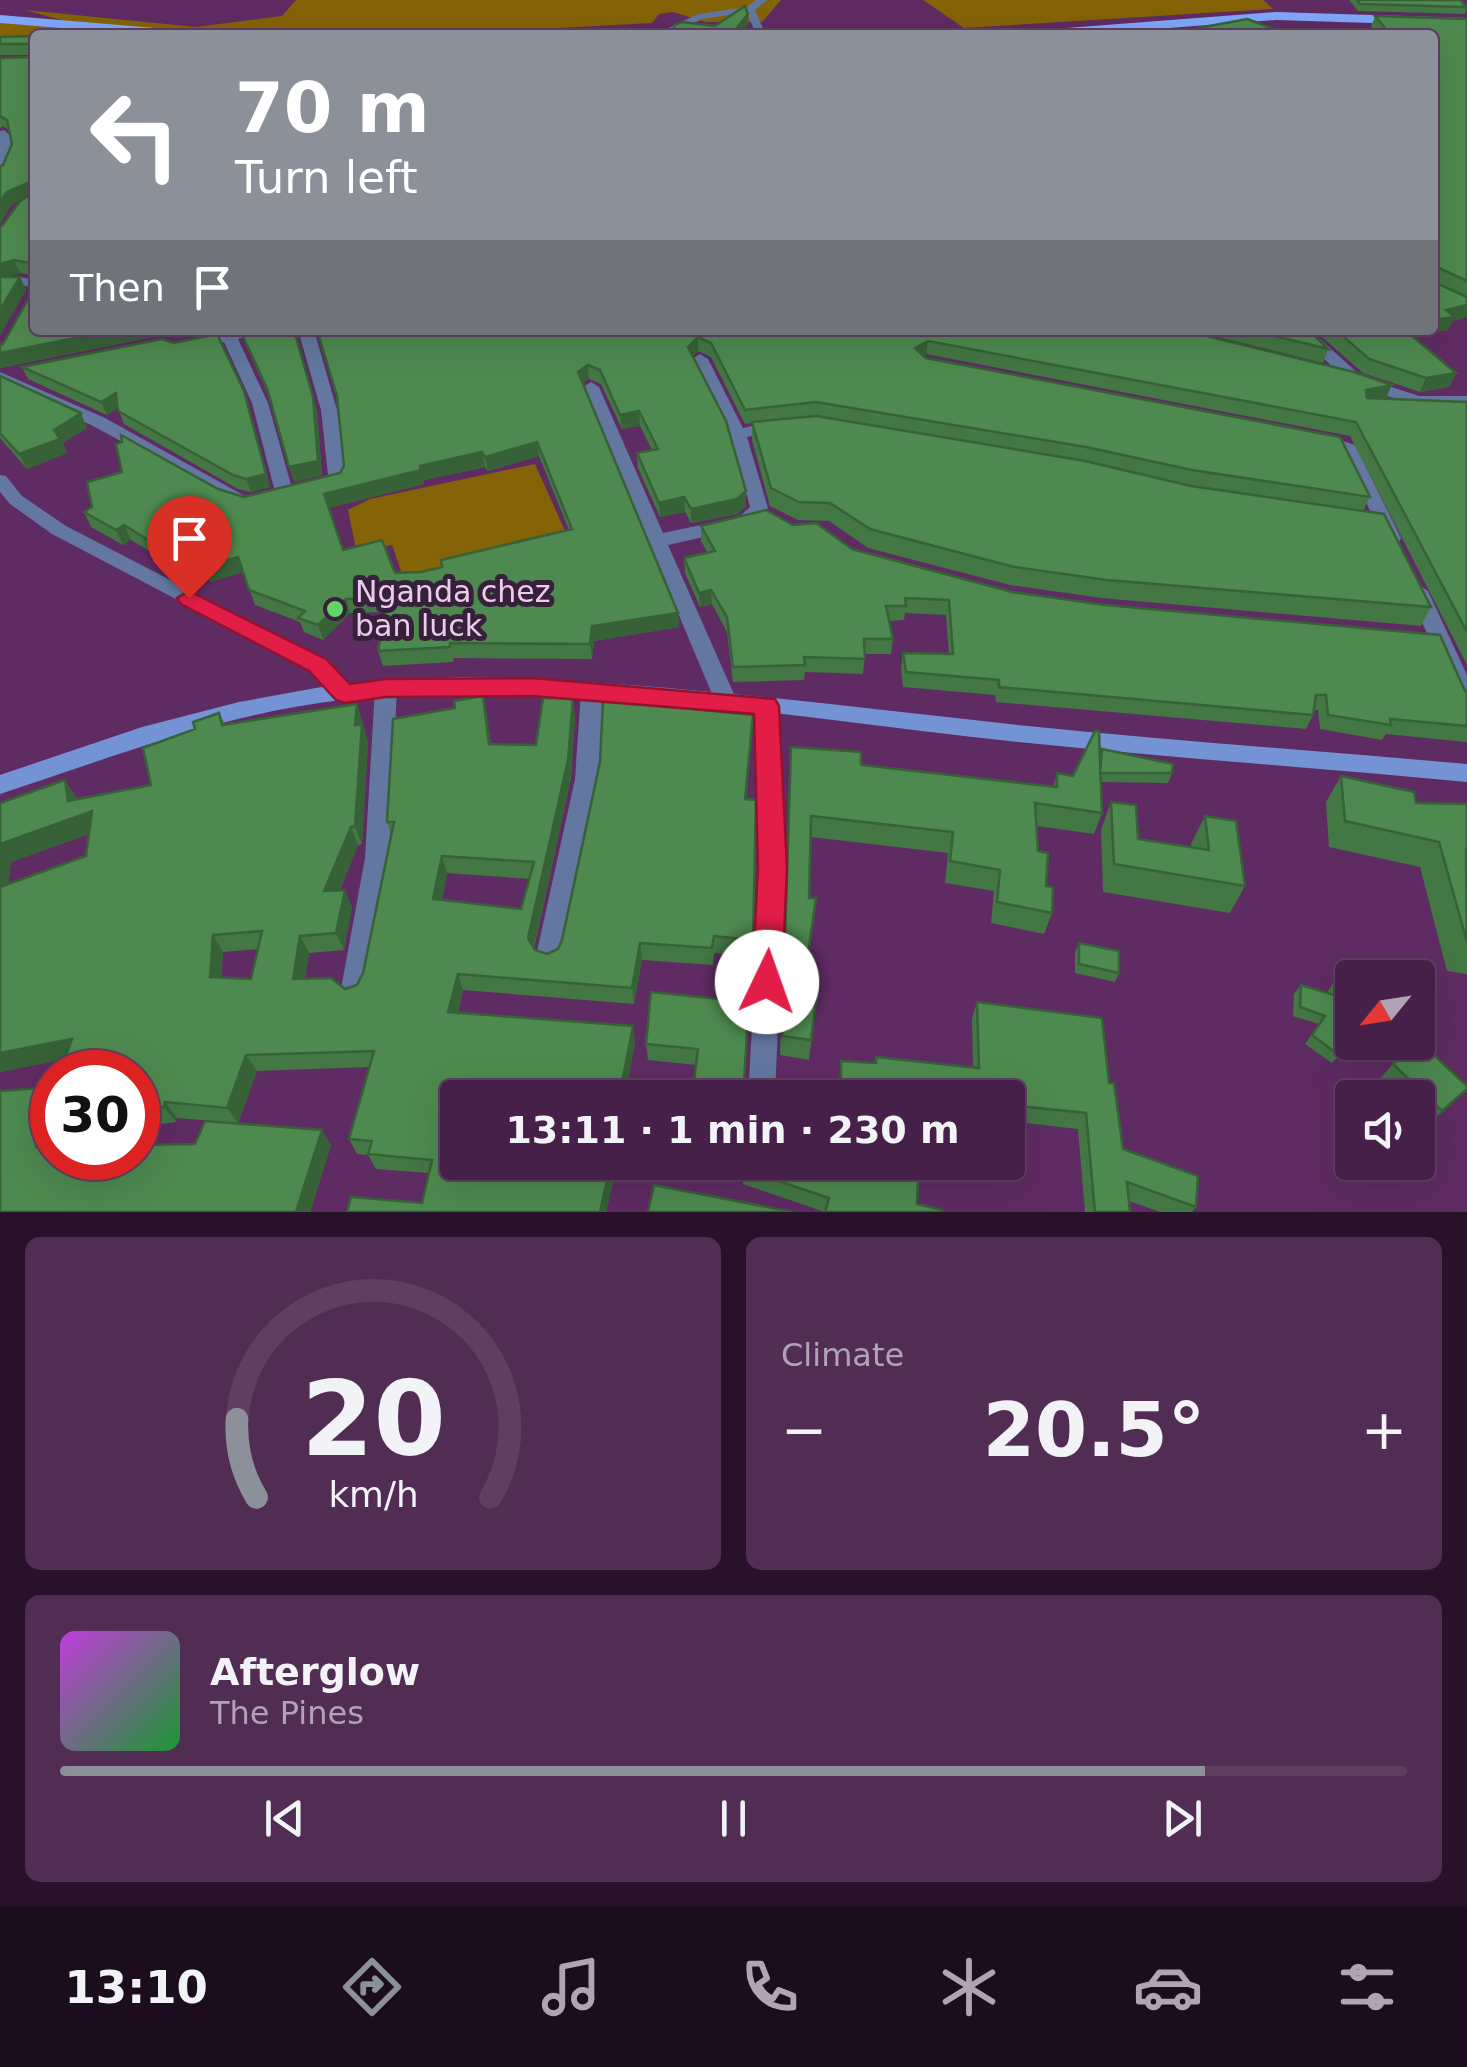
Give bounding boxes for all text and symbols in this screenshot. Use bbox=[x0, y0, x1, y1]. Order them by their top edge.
text: 70 m bbox=[235, 67, 430, 149]
icon: left bbox=[70, 70, 200, 200]
text: Turn left bbox=[235, 151, 418, 204]
icon: arrive bbox=[185, 260, 240, 315]
text: Then bbox=[70, 266, 165, 310]
pin bbox=[147, 496, 232, 599]
icon: arrive bbox=[162, 511, 217, 566]
place label: Nganda chez ban luck bbox=[355, 574, 551, 643]
marker: Nganda chez ban luck bbox=[324, 598, 346, 620]
position arrow bbox=[715, 930, 819, 1034]
north arrow bbox=[1335, 960, 1435, 1060]
map controls bbox=[1335, 960, 1435, 1180]
speed limit sign: 30 bbox=[30, 1050, 160, 1180]
button: sound bbox=[1335, 1080, 1435, 1180]
text: 13:11 · 1 min · 230 m bbox=[505, 1108, 960, 1152]
text: Climate bbox=[781, 1336, 904, 1374]
text: 20 bbox=[301, 1358, 445, 1480]
text: 20.5° bbox=[983, 1386, 1205, 1474]
text: − bbox=[781, 1398, 827, 1462]
text: + bbox=[1361, 1398, 1407, 1462]
text: km/h bbox=[328, 1474, 418, 1515]
text: Afterglow bbox=[210, 1650, 420, 1694]
text: The Pines bbox=[210, 1694, 364, 1732]
icon: previous bbox=[257, 1791, 312, 1846]
icon: pause bbox=[706, 1791, 761, 1846]
icon: next bbox=[1155, 1791, 1210, 1846]
icon: directions bbox=[337, 1952, 407, 2022]
icon: music bbox=[536, 1952, 606, 2022]
icon: phone bbox=[735, 1952, 805, 2022]
icon: climate bbox=[934, 1952, 1004, 2022]
icon: car bbox=[1133, 1952, 1203, 2022]
icon: filters bbox=[1332, 1952, 1402, 2022]
text: 13:10 bbox=[65, 1961, 208, 2014]

